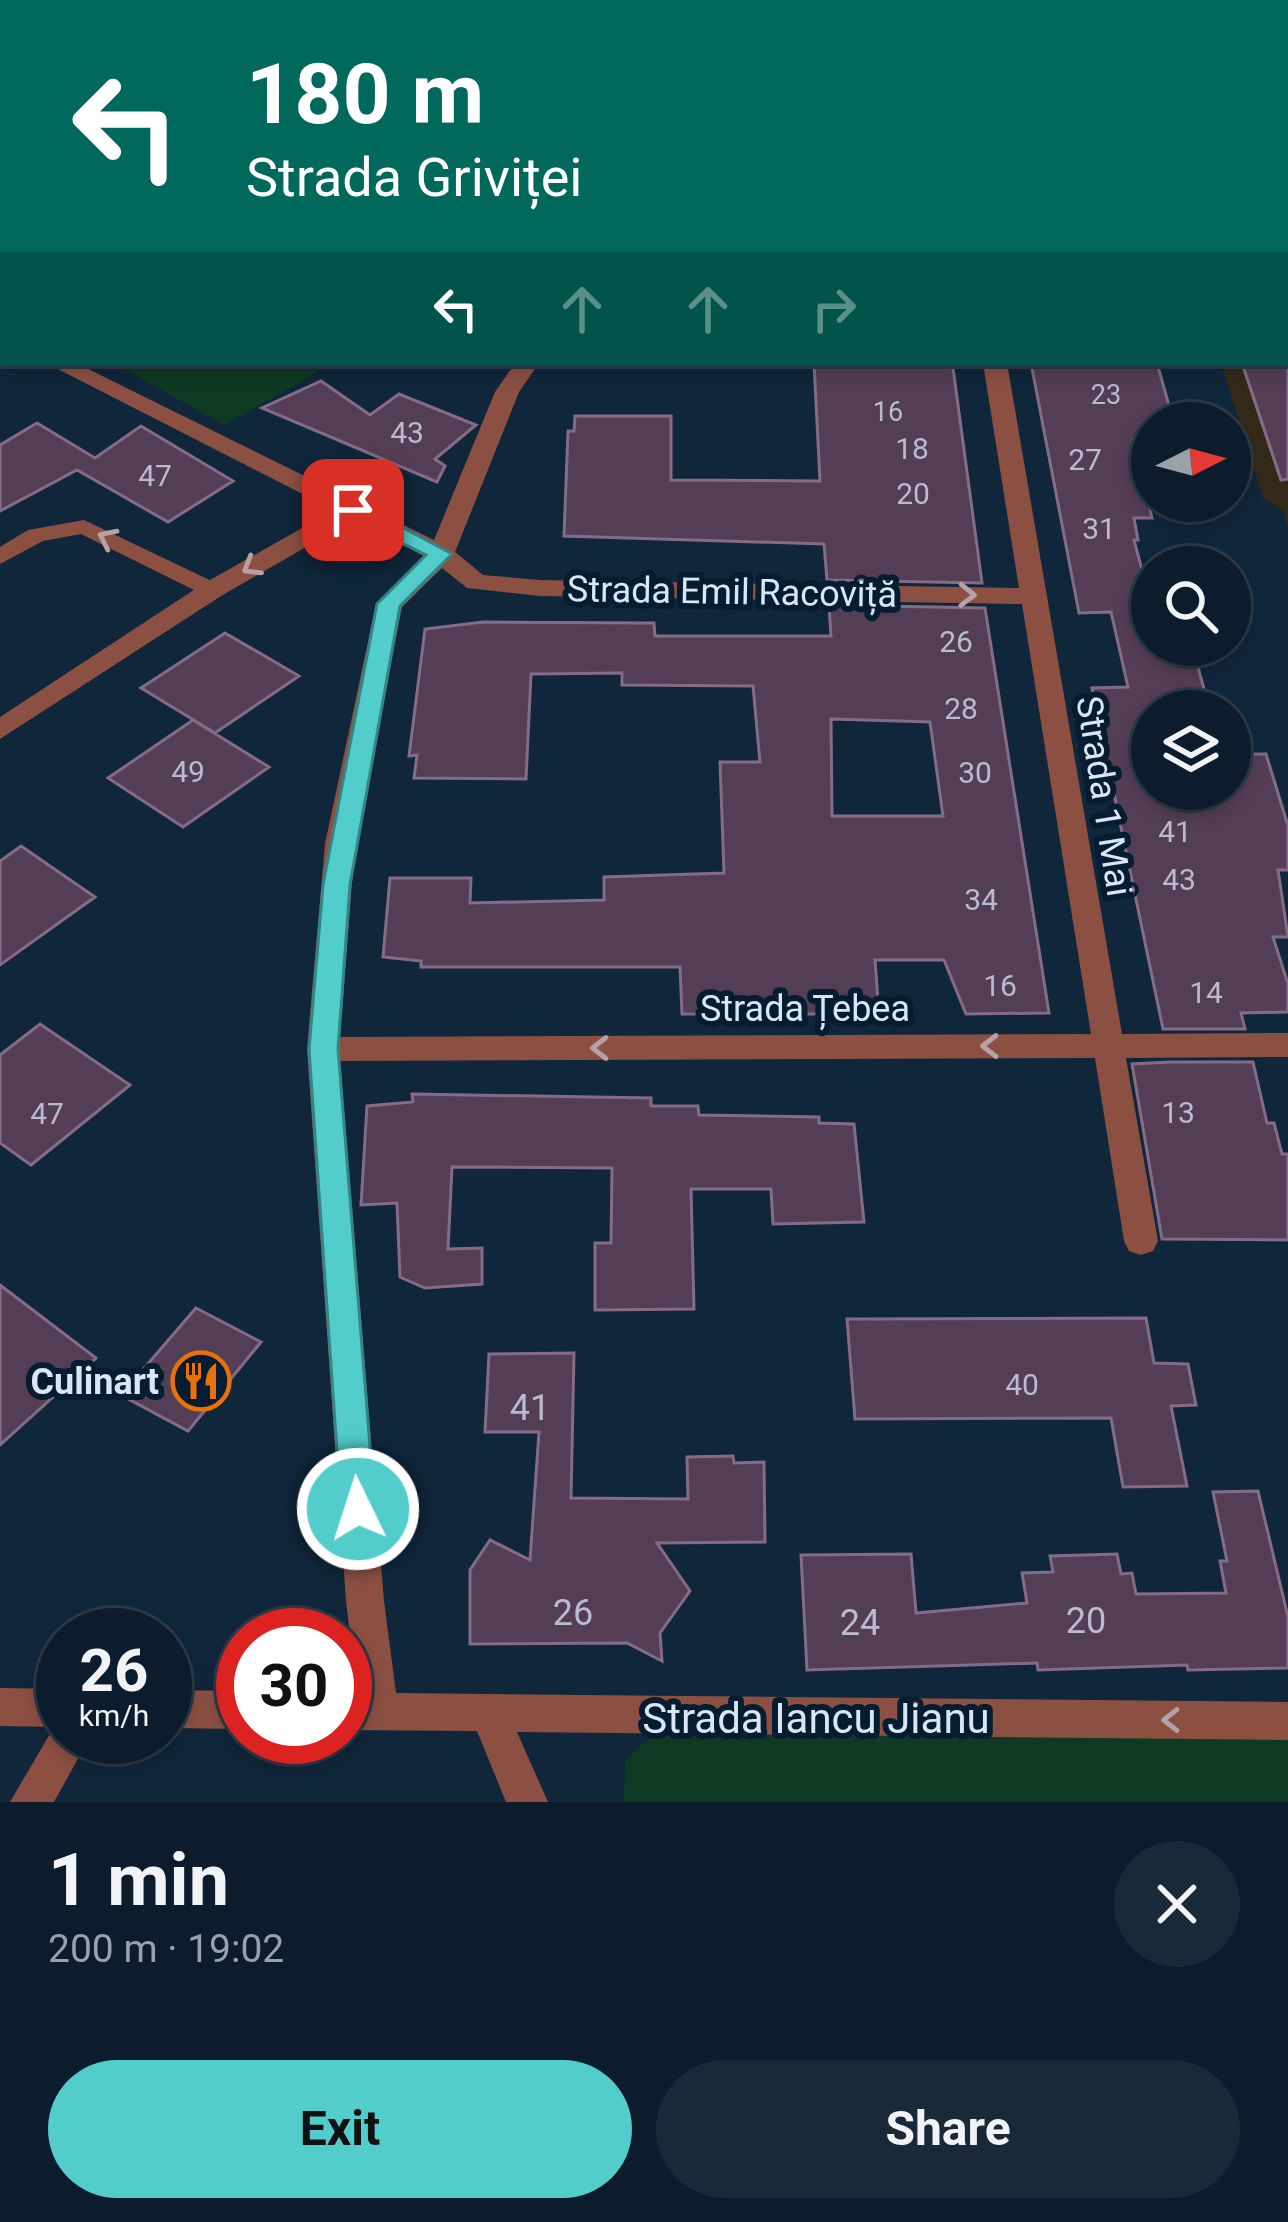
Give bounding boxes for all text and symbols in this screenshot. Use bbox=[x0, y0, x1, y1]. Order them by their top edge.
text: 180 m bbox=[246, 45, 484, 144]
icon: left bbox=[48, 48, 204, 204]
text: Strada Griviței bbox=[246, 146, 583, 209]
icon: left bbox=[423, 276, 489, 342]
icon: ahead bbox=[549, 276, 615, 342]
icon: ahead bbox=[675, 276, 741, 342]
icon: right bbox=[801, 276, 867, 342]
house number: 23 bbox=[1091, 379, 1121, 411]
house number: 16 bbox=[873, 396, 903, 428]
north arrow bbox=[1131, 402, 1251, 522]
map controls bbox=[1131, 402, 1251, 810]
house number: 43 bbox=[390, 415, 424, 450]
house number: 18 bbox=[895, 431, 929, 466]
house number: 27 bbox=[1068, 442, 1102, 477]
house number: 47 bbox=[138, 458, 172, 493]
pin bbox=[302, 459, 404, 561]
house number: 20 bbox=[896, 476, 930, 511]
icon: arrive bbox=[320, 477, 386, 543]
house number: 31 bbox=[1082, 511, 1116, 546]
one-way arrow bbox=[98, 529, 119, 553]
button: search bbox=[1131, 546, 1251, 666]
one-way arrow bbox=[242, 552, 264, 575]
street label: Strada Emil Racoviță bbox=[567, 568, 897, 616]
one-way arrow bbox=[959, 582, 977, 608]
house number: 26 bbox=[939, 624, 973, 659]
button: layers bbox=[1131, 690, 1251, 810]
house number: 28 bbox=[944, 691, 978, 726]
street label: Strada 1 Mai bbox=[1067, 693, 1141, 899]
house number: 49 bbox=[171, 754, 205, 789]
house number: 30 bbox=[958, 755, 992, 790]
house number: 41 bbox=[1158, 814, 1192, 849]
house number: 43 bbox=[1162, 862, 1196, 897]
house number: 34 bbox=[964, 882, 998, 917]
house number: 16 bbox=[983, 968, 1017, 1003]
house number: 14 bbox=[1189, 975, 1223, 1010]
street label: Strada Țebea bbox=[700, 988, 910, 1031]
one-way arrow bbox=[980, 1033, 998, 1059]
one-way arrow bbox=[590, 1035, 608, 1061]
house number: 13 bbox=[1161, 1095, 1195, 1130]
house number: 47 bbox=[30, 1096, 64, 1131]
restaurant icon: Culinart bbox=[170, 1350, 232, 1412]
place label: Culinart bbox=[31, 1361, 159, 1403]
house number: 40 bbox=[1005, 1367, 1039, 1402]
house number: 41 bbox=[510, 1387, 550, 1429]
position arrow bbox=[295, 1446, 421, 1572]
house number: 26 bbox=[553, 1592, 593, 1634]
house number: 20 bbox=[1066, 1600, 1106, 1642]
house number: 24 bbox=[840, 1602, 880, 1644]
speed limit sign: 30 bbox=[216, 1608, 372, 1764]
text: 26 bbox=[80, 1635, 148, 1706]
street label: Strada Iancu Jianu bbox=[642, 1694, 990, 1743]
text: km/h bbox=[79, 1698, 149, 1733]
one-way arrow bbox=[1161, 1707, 1179, 1733]
text: 1 min bbox=[48, 1838, 229, 1923]
button: close bbox=[1114, 1841, 1240, 1967]
text: 200 m · 19:02 bbox=[48, 1926, 284, 1972]
button: Exit bbox=[48, 2060, 632, 2198]
button: Share bbox=[656, 2060, 1240, 2198]

